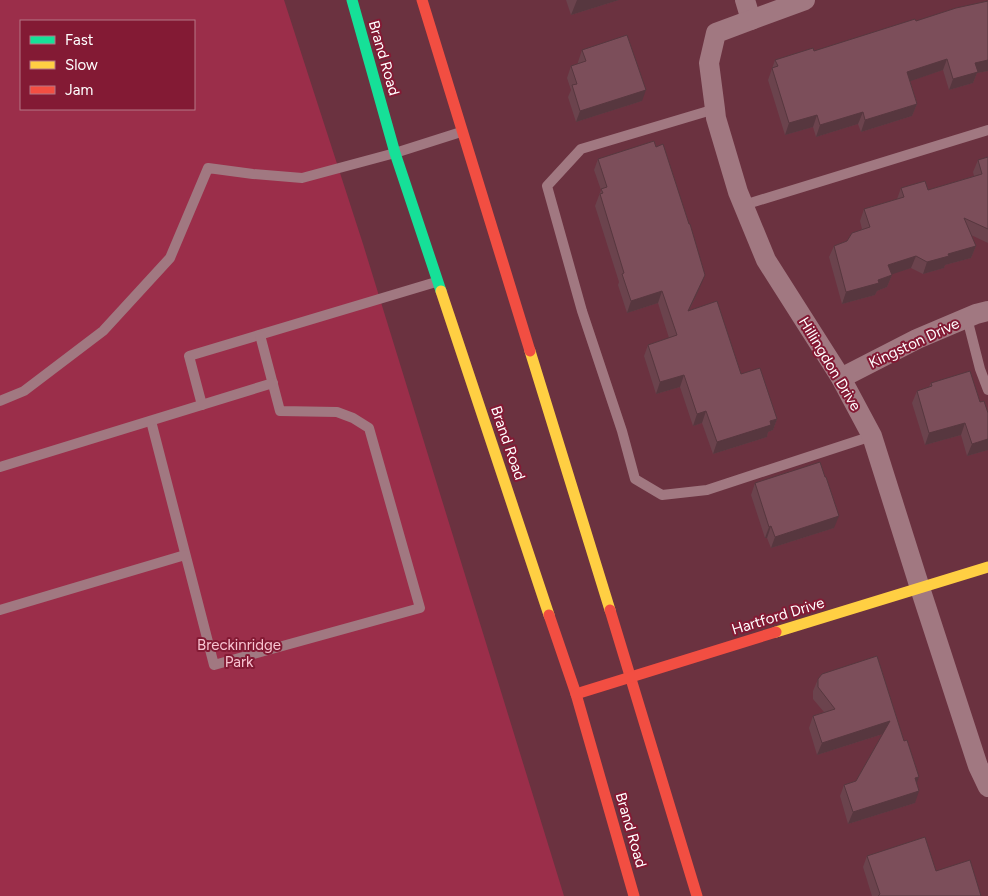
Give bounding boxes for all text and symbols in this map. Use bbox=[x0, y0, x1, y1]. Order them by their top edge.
street label: Brand Road bbox=[365, 18, 403, 98]
legend bbox=[20, 20, 195, 110]
text: Fast bbox=[65, 31, 94, 49]
text: Slow bbox=[65, 56, 98, 74]
text: Jam bbox=[65, 81, 93, 99]
street label: Hillingdon Drive bbox=[795, 314, 865, 414]
street label: Kingston Drive bbox=[866, 314, 962, 372]
street label: Brand Road bbox=[487, 404, 529, 482]
street label: Hartford Drive bbox=[729, 593, 827, 639]
park label: Breckinridge Park bbox=[197, 636, 281, 671]
street label: Brand Road bbox=[612, 790, 650, 870]

